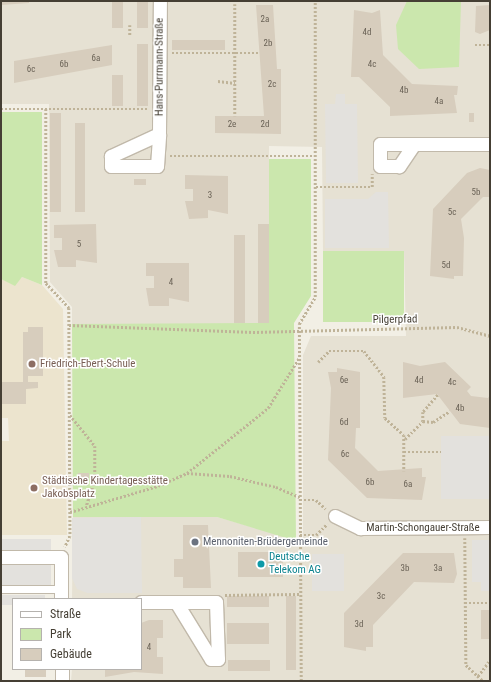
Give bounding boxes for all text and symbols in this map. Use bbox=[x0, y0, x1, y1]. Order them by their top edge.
house number: 2a bbox=[261, 14, 269, 24]
street label: Hans-Purrmann-Straße bbox=[153, 18, 167, 116]
house number: 4d bbox=[363, 27, 371, 37]
house number: 2b bbox=[264, 38, 272, 48]
house number: 6a bbox=[92, 53, 100, 63]
house number: 6b bbox=[60, 59, 68, 69]
house number: 4c bbox=[368, 59, 376, 69]
house number: 6c bbox=[27, 64, 35, 74]
house number: 2c bbox=[268, 79, 276, 89]
house number: 4b bbox=[400, 85, 408, 95]
house number: 4a bbox=[435, 96, 443, 106]
house number: 2e bbox=[228, 119, 236, 129]
house number: 2d bbox=[261, 119, 269, 129]
house number: 5b bbox=[472, 187, 480, 197]
house number: 3 bbox=[208, 190, 212, 200]
house number: 5c bbox=[448, 207, 456, 217]
house number: 5 bbox=[77, 239, 81, 249]
house number: 5d bbox=[442, 260, 450, 270]
house number: 4 bbox=[169, 277, 173, 287]
street label: Pilgerpfad bbox=[373, 313, 417, 327]
place label: Friedrich-Ebert-Schule bbox=[40, 357, 135, 371]
marker: Friedrich-Ebert-Schule bbox=[27, 359, 37, 369]
house number: 6e bbox=[340, 375, 348, 385]
house number: 4d bbox=[415, 375, 423, 385]
house number: 4c bbox=[448, 377, 456, 387]
house number: 4b bbox=[456, 403, 464, 413]
house number: 6d bbox=[340, 417, 348, 427]
house number: 6c bbox=[341, 449, 349, 459]
place label: Städtische Kindertagesstätte Jakobsplatz bbox=[42, 475, 168, 501]
house number: 6b bbox=[366, 477, 374, 487]
house number: 6a bbox=[404, 479, 412, 489]
marker: Städtische Kindertagesstätte Jakobsplatz bbox=[29, 483, 39, 493]
street label: Martin-Schongauer-Straße bbox=[366, 521, 480, 535]
place label: Mennoniten-Brüdergemeinde bbox=[203, 535, 328, 549]
marker: Mennoniten-Brüdergemeinde bbox=[190, 537, 200, 547]
place label: Deutsche Telekom AG bbox=[269, 551, 321, 577]
marker: Deutsche Telekom AG bbox=[256, 559, 266, 569]
house number: 3b bbox=[401, 563, 409, 573]
house number: 3a bbox=[434, 563, 442, 573]
house number: 3c bbox=[377, 591, 385, 601]
legend bbox=[12, 598, 142, 670]
text: Straße bbox=[50, 607, 81, 621]
house number: 3d bbox=[355, 619, 363, 629]
text: Park bbox=[50, 627, 71, 641]
house number: 4 bbox=[147, 642, 151, 652]
text: Gebäude bbox=[50, 647, 92, 661]

